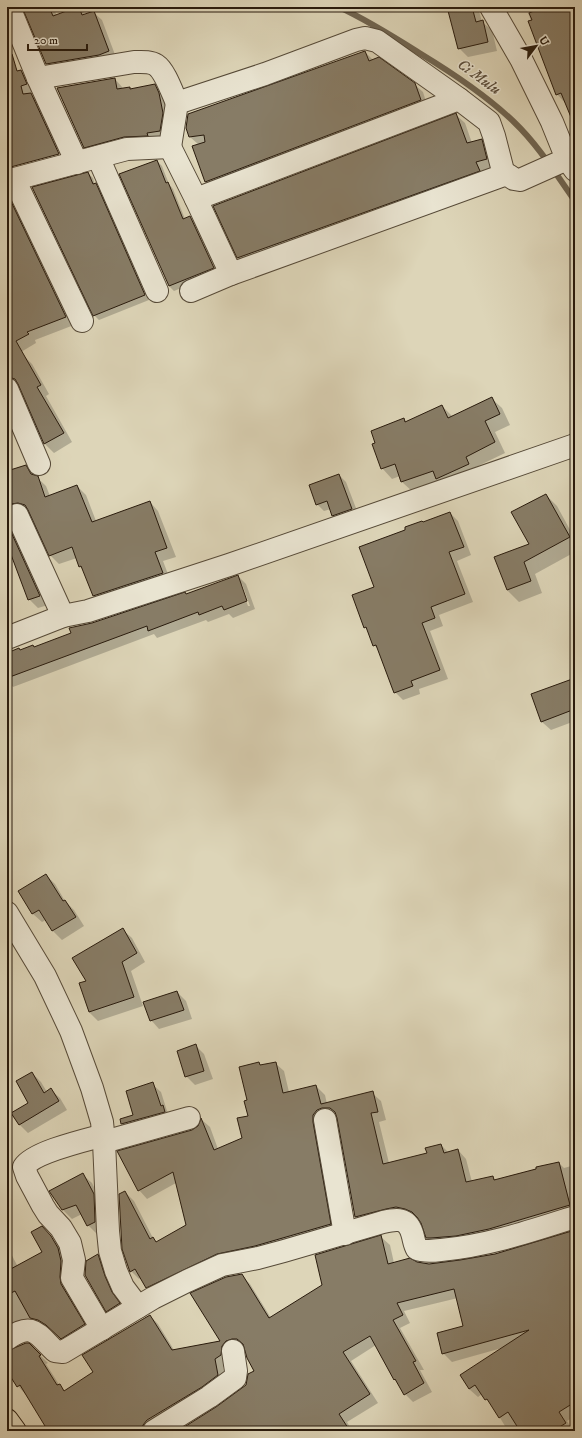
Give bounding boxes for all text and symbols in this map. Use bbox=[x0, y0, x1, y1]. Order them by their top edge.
scale bar bbox=[28, 26, 87, 52]
north arrow bbox=[516, 26, 556, 66]
text: 20 m bbox=[34, 33, 58, 48]
text: U bbox=[535, 34, 552, 49]
water label: Ci Mulu bbox=[453, 55, 505, 99]

